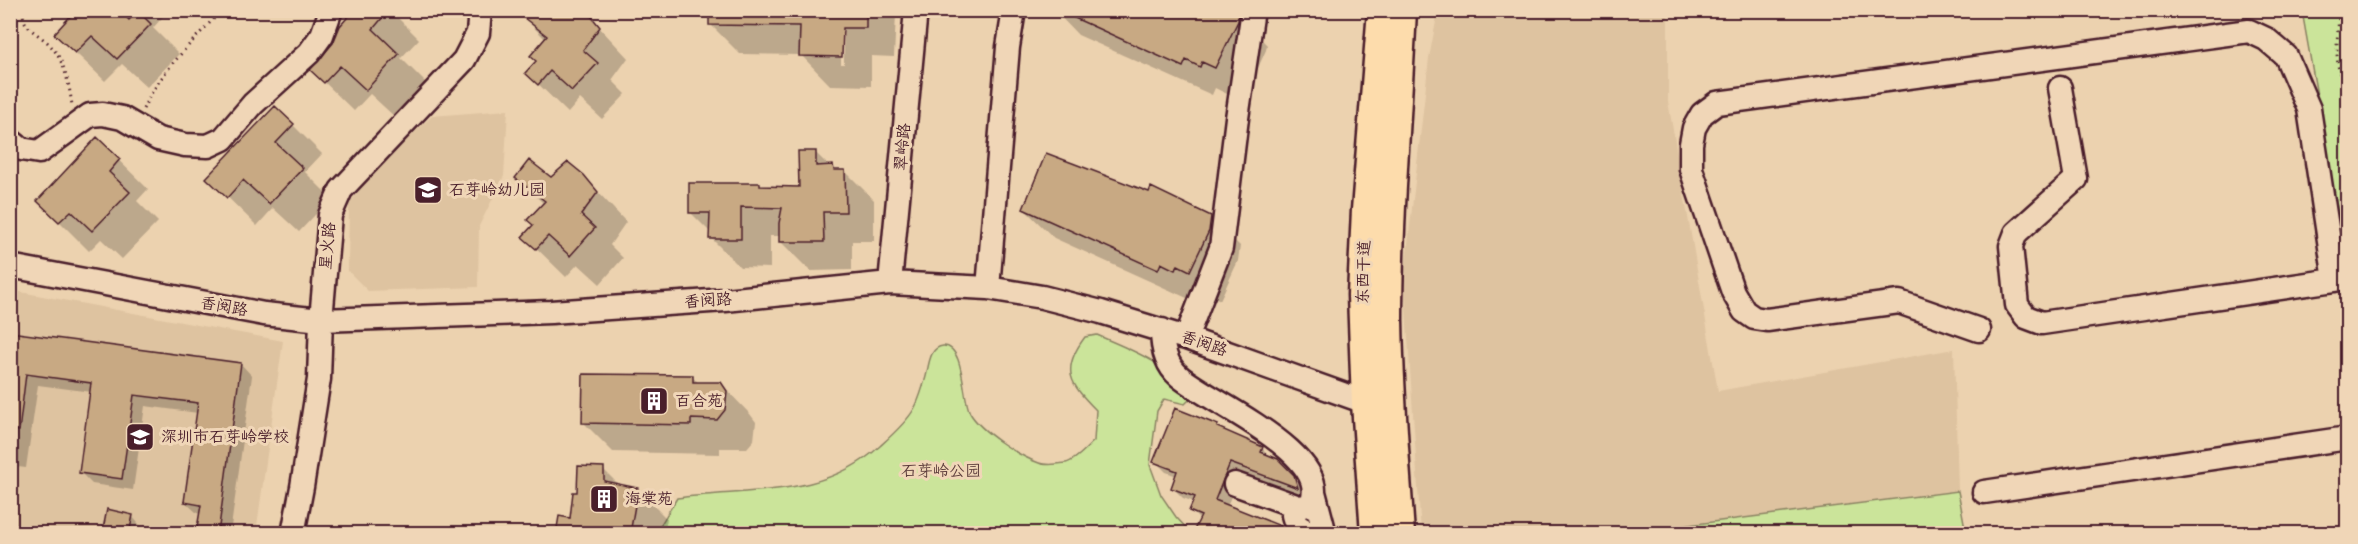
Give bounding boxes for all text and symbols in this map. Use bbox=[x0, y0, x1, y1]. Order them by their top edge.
street label: 翠岭路 bbox=[888, 122, 918, 172]
school or university icon: 石芽岭幼儿园 bbox=[412, 174, 444, 206]
place label: 石芽岭幼儿园 bbox=[449, 178, 545, 203]
street label: 星火路 bbox=[313, 221, 343, 271]
street label: 东西干道 bbox=[1350, 240, 1378, 304]
street label: 香阅路 bbox=[683, 287, 733, 315]
street label: 香阅路 bbox=[198, 291, 250, 323]
street label: 香阅路 bbox=[1177, 324, 1231, 364]
building icon: 百合苑 bbox=[638, 385, 670, 417]
place label: 百合苑 bbox=[675, 389, 723, 414]
school or university icon: 深圳市石芽岭学校 bbox=[124, 421, 156, 453]
place label: 深圳市石芽岭学校 bbox=[161, 425, 289, 450]
park label: 石芽岭公园 bbox=[901, 459, 981, 484]
building icon: 海棠苑 bbox=[588, 483, 620, 515]
place label: 海棠苑 bbox=[625, 487, 673, 512]

